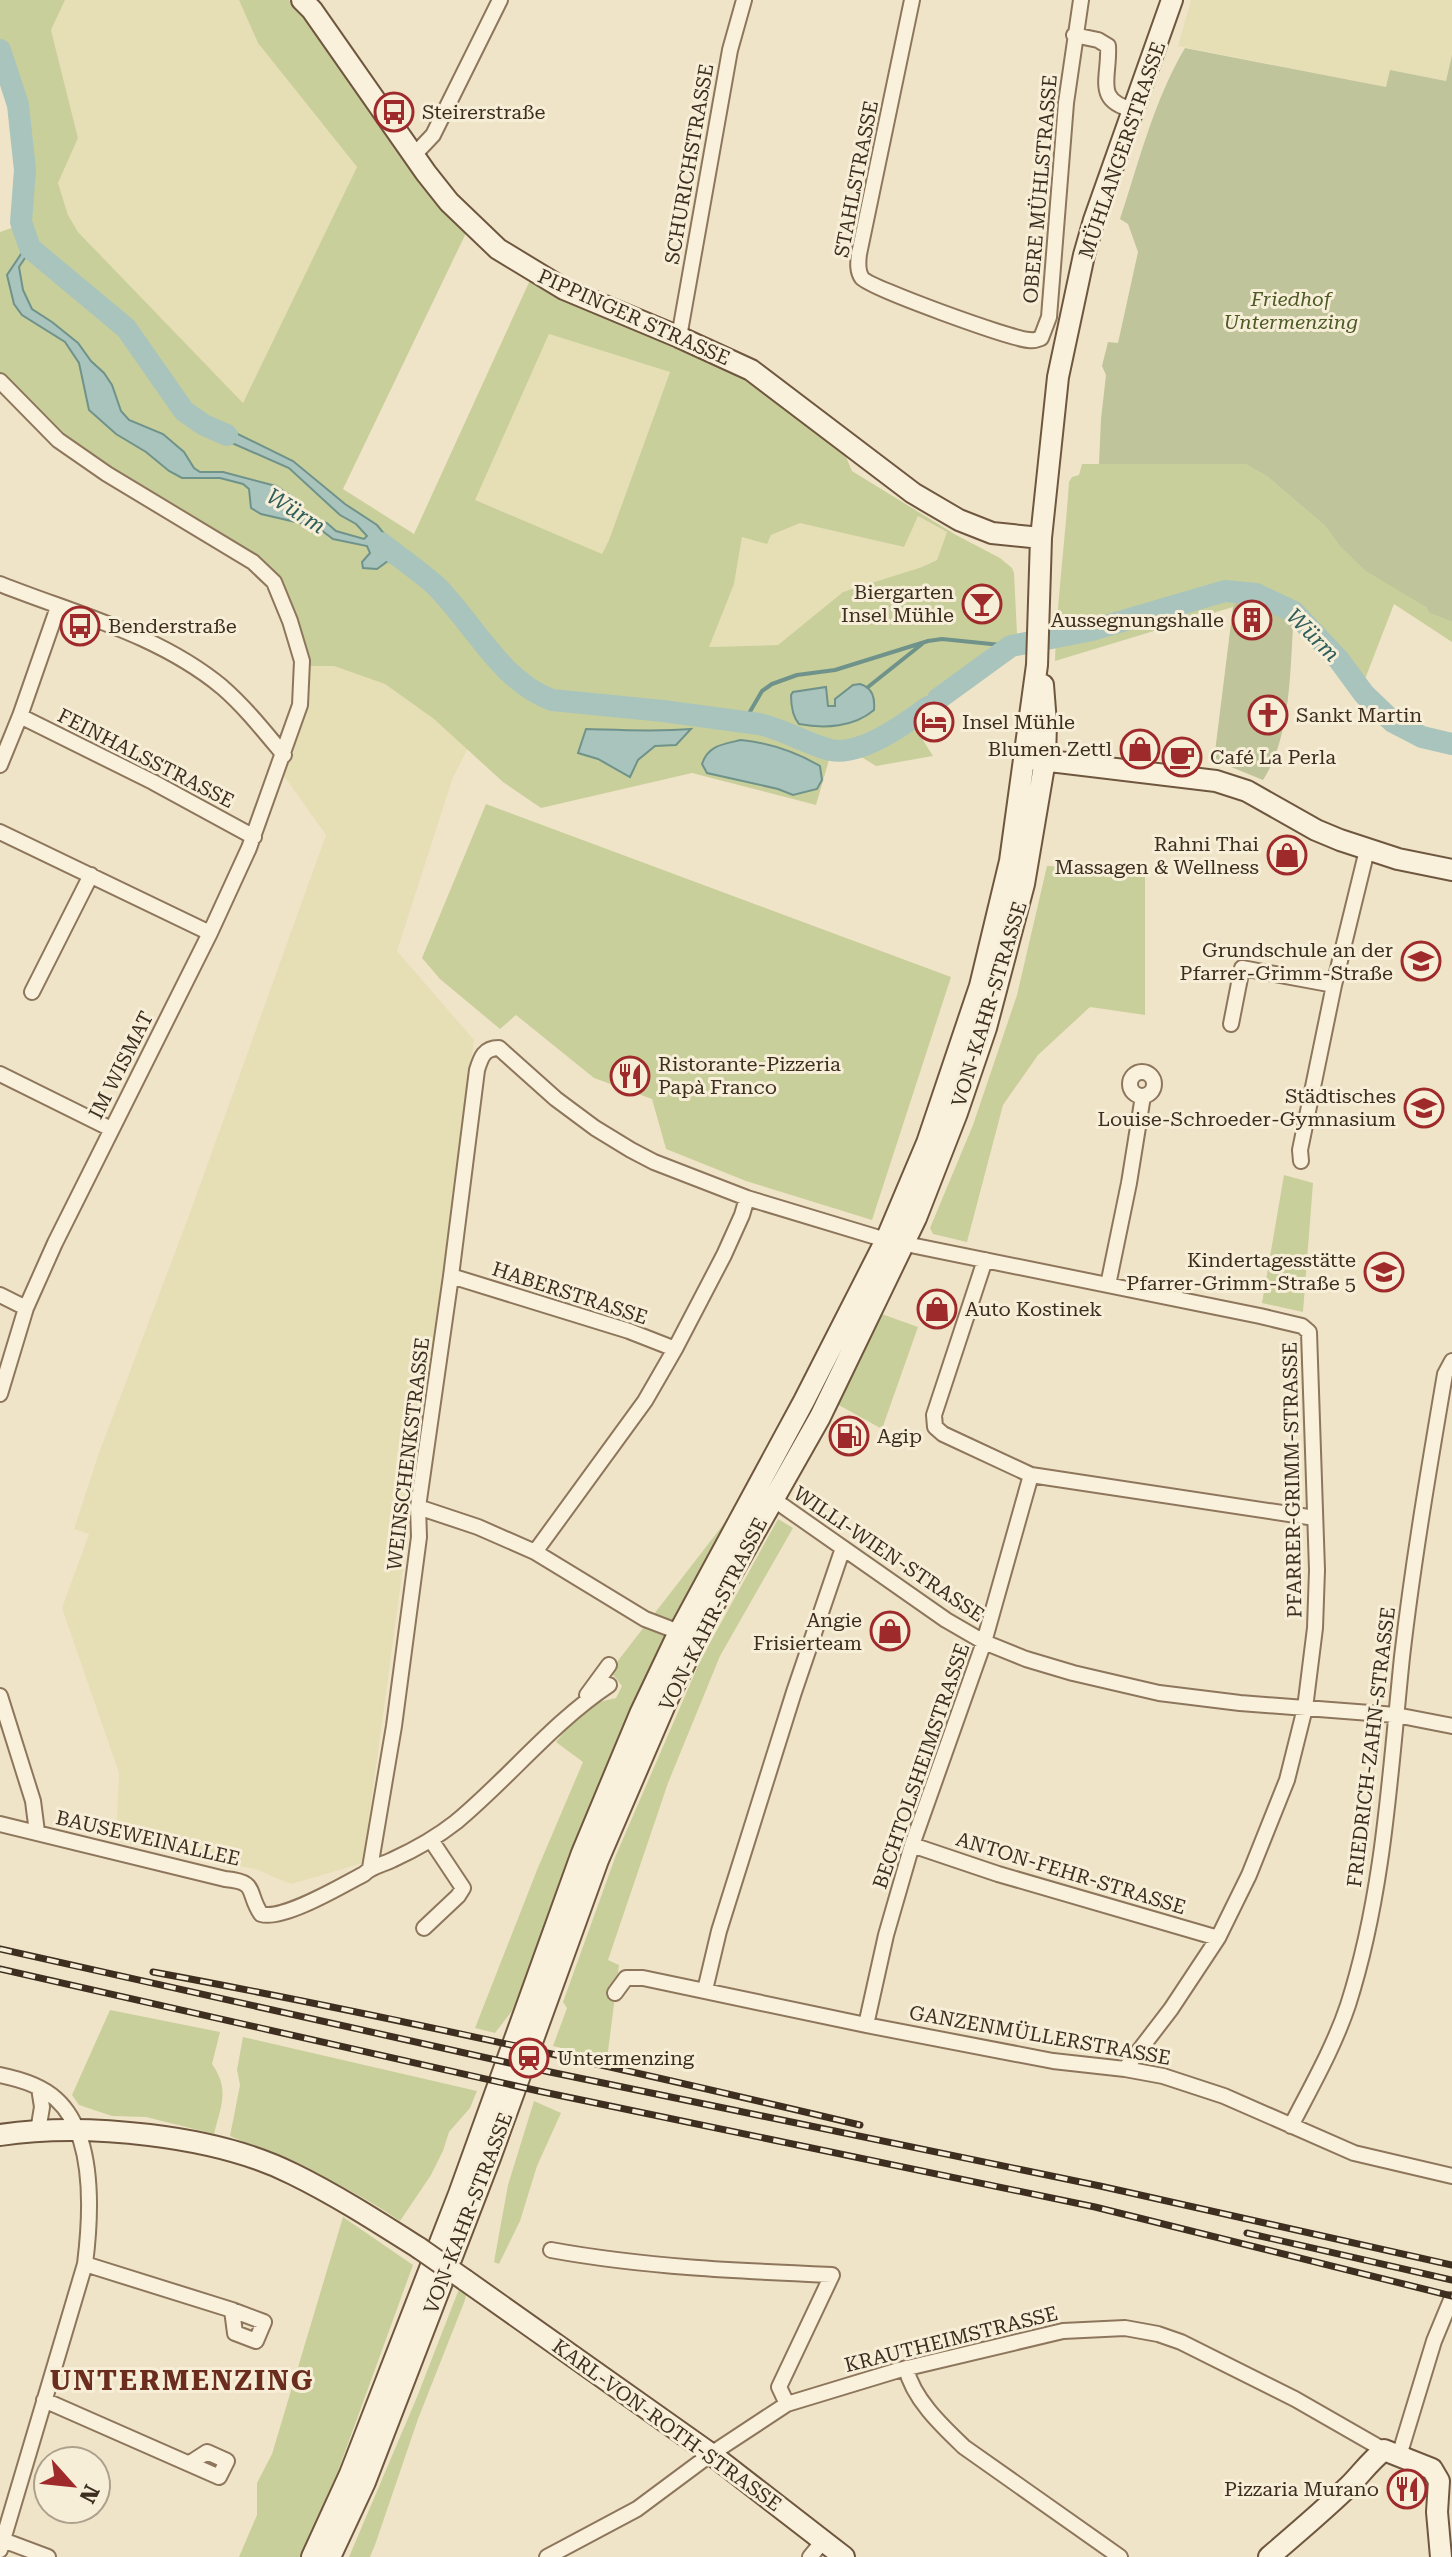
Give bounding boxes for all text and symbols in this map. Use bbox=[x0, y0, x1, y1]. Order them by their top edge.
street label: MÜHLANGERSTRASSE bbox=[1074, 38, 1170, 262]
street label: SCHURICHSTRASSE bbox=[660, 62, 718, 266]
street label: OBERE MÜHLSTRASSE bbox=[1018, 74, 1062, 304]
bus stop icon: Steirerstraße bbox=[373, 91, 415, 133]
street label: STAHLSTRASSE bbox=[829, 99, 883, 259]
place label: Steirerstraße bbox=[422, 100, 545, 124]
street label: PIPPINGER STRASSE bbox=[534, 264, 734, 370]
park label: Friedhof Untermenzing bbox=[1224, 287, 1358, 334]
water label: Würm bbox=[262, 483, 330, 539]
place label: Biergarten Insel Mühle bbox=[841, 580, 954, 627]
bar icon: Biergarten Insel Mühle bbox=[961, 583, 1003, 625]
building icon: Aussegnungshalle bbox=[1231, 599, 1273, 641]
water label: Würm bbox=[1281, 603, 1345, 667]
bus stop icon: Benderstraße bbox=[59, 605, 101, 647]
place label: Aussegnungshalle bbox=[1051, 608, 1224, 632]
place label: Benderstraße bbox=[108, 614, 237, 638]
church icon: Sankt Martin bbox=[1247, 694, 1289, 736]
hotel icon: Insel Mühle bbox=[913, 701, 955, 743]
street label: FEINHALSSTRASSE bbox=[54, 703, 238, 813]
place label: Sankt Martin bbox=[1296, 703, 1422, 727]
place label: Insel Mühle bbox=[962, 710, 1075, 734]
shop icon: Blumen Zettl bbox=[1119, 728, 1161, 770]
cafe icon: Café La Perla bbox=[1161, 736, 1203, 778]
place label: Blumen Zettl bbox=[988, 737, 1112, 761]
place label: Café La Perla bbox=[1210, 745, 1336, 769]
place label: Rahni Thai Massagen & Wellness bbox=[1055, 832, 1259, 879]
shop icon: Rahni Thai Massagen & Wellness bbox=[1266, 834, 1308, 876]
street label: VON-KAHR-STRASSE bbox=[946, 898, 1032, 1110]
place label: Grundschule an der Pfarrer-Grimm-Straße bbox=[1180, 938, 1393, 985]
school or university icon: Grundschule an der Pfarrer-Grimm-Straße bbox=[1400, 940, 1442, 982]
street label: IM WISMAT bbox=[84, 1007, 158, 1123]
place label: Ristorante-Pizzeria Papà Franco bbox=[658, 1052, 841, 1099]
restaurant icon: Ristorante-Pizzeria Papà Franco bbox=[609, 1055, 651, 1097]
place label: Städtisches Louise-Schroeder-Gymnasium bbox=[1098, 1084, 1396, 1131]
school or university icon: Städtisches Louise-Schroeder-Gymnasium bbox=[1403, 1087, 1445, 1129]
place label: Kindertagesstätte Pfarrer-Grimm-Straße 5 bbox=[1126, 1248, 1356, 1295]
school or university icon: Kindertagesstätte Pfarrer-Grimm-Straße 5 bbox=[1363, 1251, 1405, 1293]
street label: HABERSTRASSE bbox=[489, 1257, 651, 1329]
shop icon: Auto Kostinek bbox=[916, 1288, 958, 1330]
place label: Auto Kostinek bbox=[965, 1297, 1102, 1321]
street label: WEINSCHENKSTRASSE bbox=[382, 1336, 434, 1572]
street label: PFARRER-GRIMM-STRASSE bbox=[1278, 1342, 1306, 1618]
fuel station icon: Agip bbox=[828, 1415, 870, 1457]
place label: Agip bbox=[877, 1424, 922, 1448]
street label: WILLI-WIEN-STRASSE bbox=[789, 1481, 989, 1627]
street label: VON-KAHR-STRASSE bbox=[654, 1513, 772, 1715]
street label: FRIEDRICH-ZAHN-STRASSE bbox=[1342, 1605, 1400, 1889]
place label: Angie Frisierteam bbox=[753, 1608, 862, 1655]
shop icon: Angie Frisierteam bbox=[869, 1610, 911, 1652]
street label: BECHTOLSHEIMSTRASSE bbox=[868, 1640, 974, 1892]
street label: BAUSEWEINALLEE bbox=[54, 1805, 242, 1871]
street label: ANTON-FEHR-STRASSE bbox=[953, 1827, 1189, 1919]
street label: GANZENMÜLLERSTRASSE bbox=[907, 2000, 1173, 2070]
station icon: Untermenzing bbox=[508, 2037, 550, 2079]
place label: Untermenzing bbox=[557, 2046, 695, 2070]
street label: VON-KAHR-STRASSE bbox=[419, 2109, 517, 2317]
street label: KRAUTHEIMSTRASSE bbox=[842, 2301, 1060, 2377]
street label: KARL-VON-ROTH-STRASSE bbox=[548, 2334, 786, 2516]
district label: UNTERMENZING bbox=[50, 2364, 314, 2397]
north arrow bbox=[32, 2445, 112, 2525]
restaurant icon: Pizzaria Murano bbox=[1386, 2468, 1428, 2510]
place label: Pizzaria Murano bbox=[1224, 2477, 1379, 2501]
text: N bbox=[74, 2481, 104, 2507]

